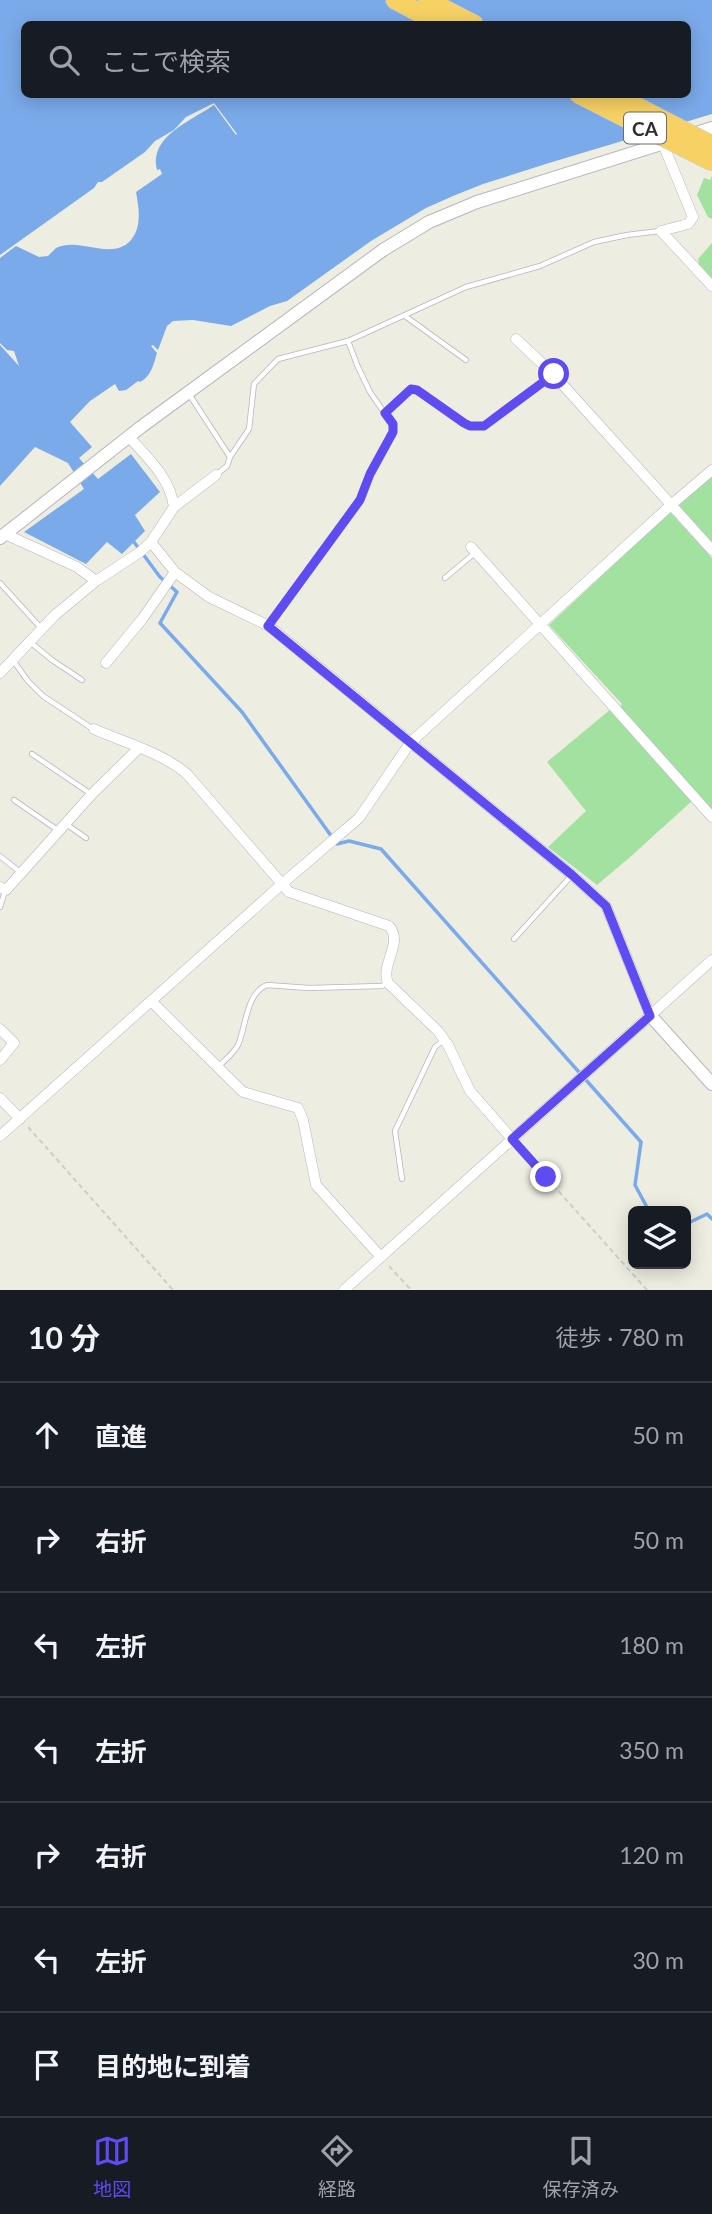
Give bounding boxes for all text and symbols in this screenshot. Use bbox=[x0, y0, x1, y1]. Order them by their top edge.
search box bbox=[21, 21, 691, 98]
icon: search bbox=[45, 41, 83, 79]
text: ここで検索 bbox=[101, 45, 231, 77]
road number: CA bbox=[624, 112, 666, 144]
route start bbox=[538, 358, 569, 389]
route end bbox=[530, 1161, 561, 1192]
map controls bbox=[628, 1206, 691, 1269]
button: layers bbox=[628, 1206, 691, 1269]
text: 10 分 bbox=[28, 1319, 100, 1355]
text: 徒歩 · 780 m bbox=[555, 1323, 684, 1351]
icon: ahead bbox=[28, 1416, 66, 1454]
text: 直進 bbox=[95, 1420, 147, 1452]
text: 50 m bbox=[633, 1421, 684, 1449]
icon: right bbox=[28, 1521, 66, 1559]
text: 右折 bbox=[95, 1525, 147, 1557]
text: 50 m bbox=[633, 1526, 684, 1554]
icon: left bbox=[28, 1626, 66, 1664]
text: 左折 bbox=[95, 1630, 147, 1662]
text: 180 m bbox=[619, 1631, 684, 1659]
icon: left bbox=[28, 1731, 66, 1769]
text: 左折 bbox=[95, 1735, 147, 1767]
text: 350 m bbox=[619, 1736, 684, 1764]
icon: right bbox=[28, 1836, 66, 1874]
text: 右折 bbox=[95, 1840, 147, 1872]
text: 120 m bbox=[619, 1841, 684, 1869]
icon: left bbox=[28, 1941, 66, 1979]
text: 左折 bbox=[95, 1945, 147, 1977]
text: 30 m bbox=[633, 1946, 684, 1974]
icon: arrive bbox=[28, 2046, 66, 2084]
text: 目的地に到着 bbox=[95, 2050, 251, 2082]
tab: 地図 bbox=[93, 2132, 131, 2201]
tab: 経路 bbox=[318, 2132, 356, 2201]
tab: 保存済み bbox=[543, 2132, 619, 2201]

